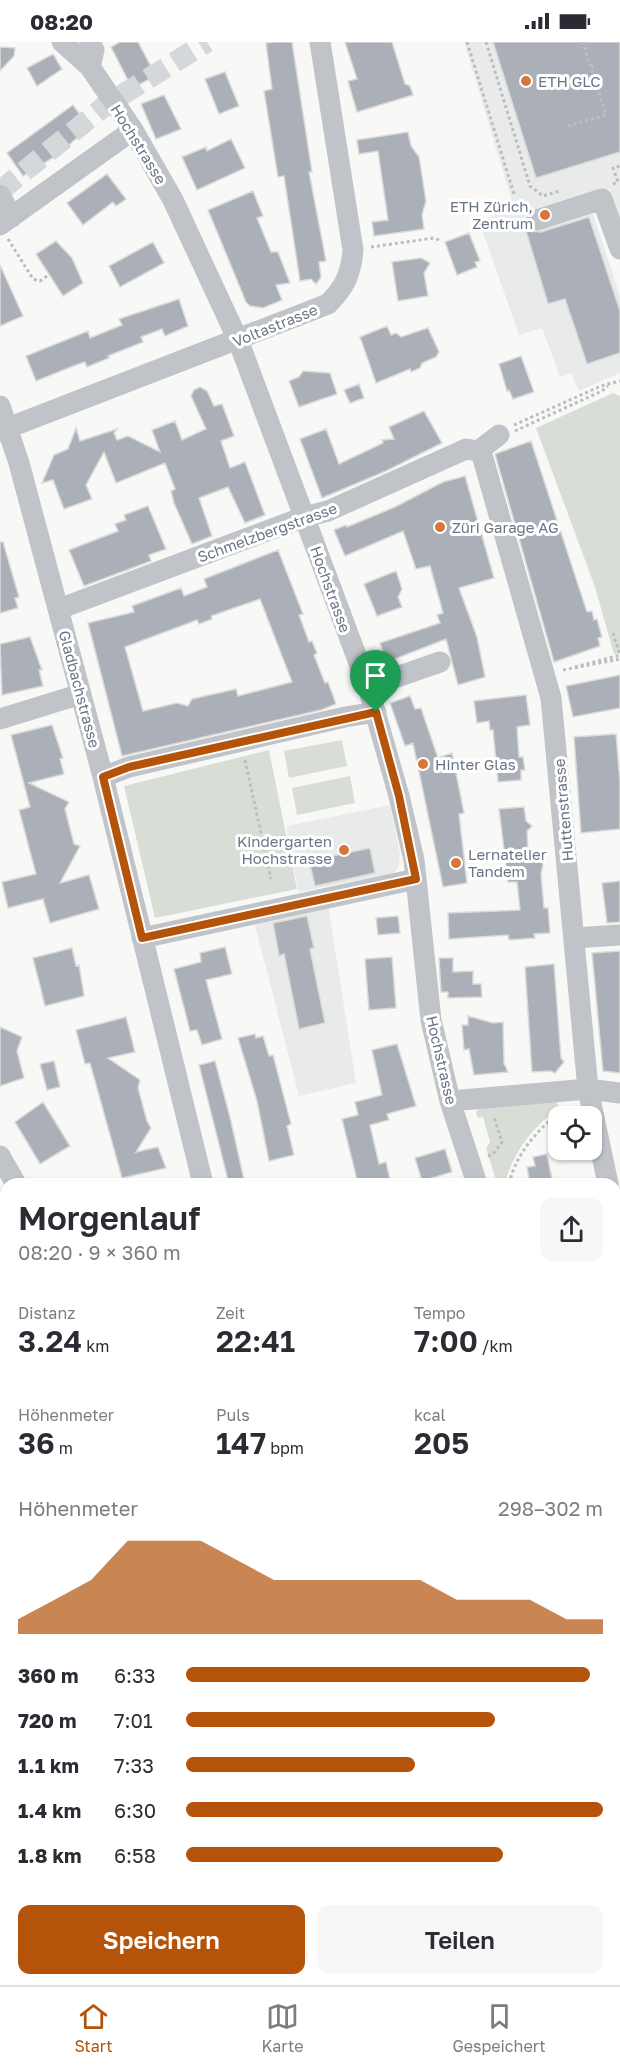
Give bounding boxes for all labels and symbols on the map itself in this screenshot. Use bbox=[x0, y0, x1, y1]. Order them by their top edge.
place label: ETH GLC bbox=[538, 72, 600, 90]
marker: ETH GLC bbox=[519, 74, 533, 88]
street label: Hochstrasse bbox=[107, 101, 171, 187]
place label: ETH Zürich, Zentrum bbox=[450, 197, 533, 232]
marker: ETH Zürich, Zentrum bbox=[538, 208, 552, 222]
street label: Voltastrasse bbox=[230, 300, 320, 350]
street label: Schmelzbergstrasse bbox=[195, 498, 339, 566]
place label: Züri Garage AG bbox=[452, 518, 559, 536]
marker: Züri Garage AG bbox=[433, 520, 447, 534]
street label: Hochstrasse bbox=[307, 543, 355, 635]
street label: Gladbachstrasse bbox=[56, 628, 104, 750]
pin bbox=[350, 650, 401, 712]
place label: Hinter Glas bbox=[435, 755, 516, 773]
marker: Hinter Glas bbox=[416, 757, 430, 771]
street label: Huttenstrasse bbox=[550, 758, 576, 862]
place label: Kindergarten Hochstrasse bbox=[237, 832, 332, 867]
marker: Kindergarten Hochstrasse bbox=[337, 843, 351, 857]
place label: Lernatelier Tandem bbox=[468, 845, 547, 880]
marker: Lernatelier Tandem bbox=[449, 856, 463, 870]
street label: Hochstrasse bbox=[423, 1014, 461, 1106]

